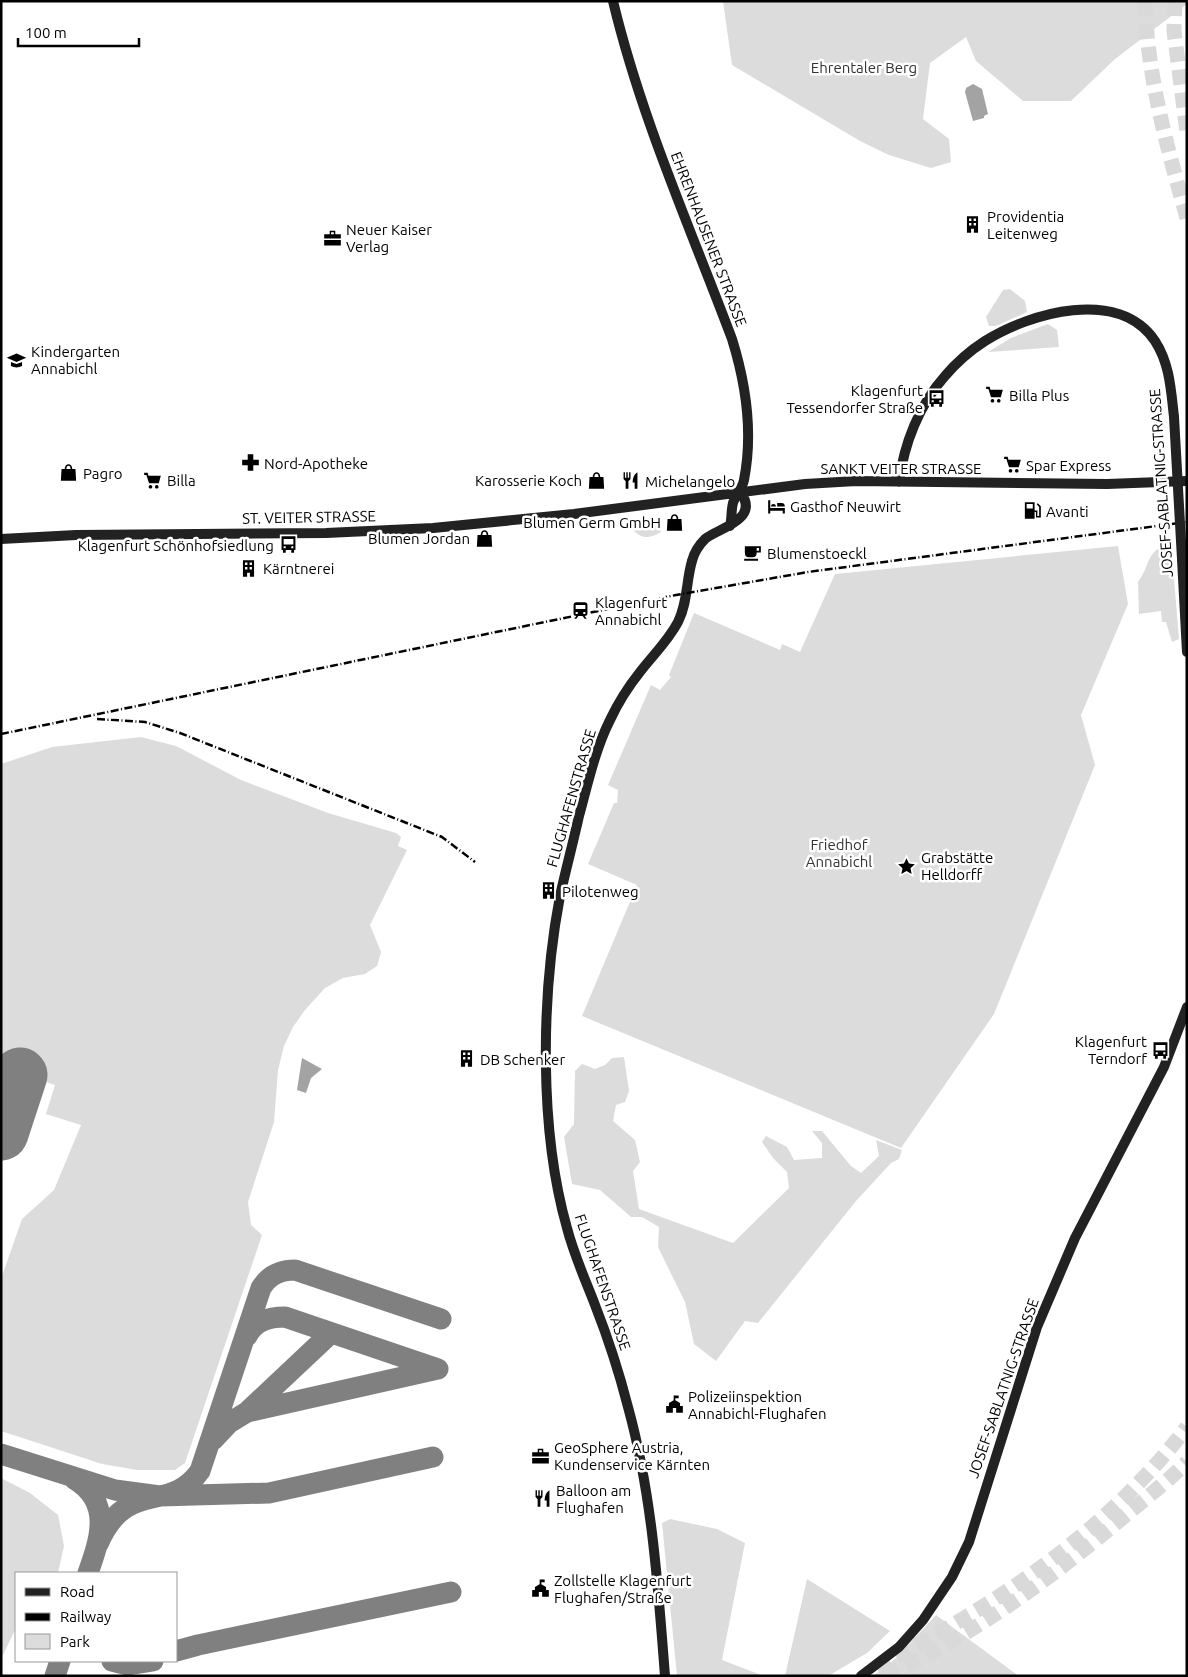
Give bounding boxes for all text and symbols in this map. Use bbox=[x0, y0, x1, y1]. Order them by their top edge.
scale bar bbox=[18, 15, 139, 47]
text: 100 m bbox=[25, 24, 67, 41]
park label: Ehrentaler Berg bbox=[811, 59, 917, 76]
street label: EHRENHAUSENER STRASSE bbox=[668, 149, 750, 329]
place label: Providentia Leitenweg bbox=[987, 208, 1064, 242]
building icon: Providentia Leitenweg bbox=[963, 215, 983, 235]
place label: Neuer Kaiser Verlag bbox=[346, 221, 432, 255]
office icon: Neuer Kaiser Verlag bbox=[322, 228, 342, 248]
place label: Kindergarten Annabichl bbox=[31, 343, 120, 377]
school or university icon: Kindergarten Annabichl bbox=[7, 350, 27, 370]
place label: Klagenfurt Tessendorfer Straße bbox=[786, 382, 923, 416]
supermarket icon: Billa Plus bbox=[985, 385, 1005, 405]
place label: Billa Plus bbox=[1009, 387, 1069, 404]
street label: JOSEF-SABLATNIG-STRASSE bbox=[1146, 388, 1176, 578]
bus stop icon: Klagenfurt Tessendorfer Straße bbox=[927, 389, 947, 409]
pharmacy icon: Nord-Apotheke bbox=[240, 453, 260, 473]
place label: Nord-Apotheke bbox=[264, 455, 368, 472]
supermarket icon: Spar Express bbox=[1002, 455, 1022, 475]
place label: Spar Express bbox=[1026, 457, 1111, 474]
street label: SANKT VEITER STRASSE bbox=[821, 460, 981, 477]
shop icon: Pagro bbox=[59, 463, 79, 483]
place label: Pagro bbox=[83, 465, 123, 482]
supermarket icon: Billa bbox=[143, 470, 163, 490]
shop icon: Karosserie Koch bbox=[586, 470, 606, 490]
restaurant icon: Michelangelo bbox=[621, 471, 641, 491]
place label: Billa bbox=[167, 472, 196, 489]
place label: Karosserie Koch bbox=[475, 472, 582, 489]
place label: Michelangelo bbox=[645, 473, 735, 490]
hotel icon: Gasthof Neuwirt bbox=[766, 496, 786, 516]
place label: Gasthof Neuwirt bbox=[790, 498, 901, 515]
fuel station icon: Avanti bbox=[1022, 501, 1042, 521]
place label: Avanti bbox=[1046, 503, 1089, 520]
street label: ST. VEITER STRASSE bbox=[242, 507, 376, 527]
shop icon: Blumen Germ GmbH bbox=[665, 512, 685, 532]
place label: Blumen Germ GmbH bbox=[523, 514, 661, 531]
shop icon: Blumen Jordan bbox=[474, 528, 494, 548]
place label: Blumen Jordan bbox=[368, 530, 470, 547]
bus stop icon: Klagenfurt Schönhofsiedlung bbox=[278, 535, 298, 555]
place label: Klagenfurt Schönhofsiedlung bbox=[78, 537, 274, 554]
cafe icon: Blumenstoeckl bbox=[743, 543, 763, 563]
place label: Blumenstoeckl bbox=[767, 545, 867, 562]
building icon: Kärntnerei bbox=[239, 558, 259, 578]
place label: Kärntnerei bbox=[263, 560, 334, 577]
place label: Klagenfurt Annabichl bbox=[595, 594, 667, 628]
station icon: Klagenfurt Annabichl bbox=[571, 601, 591, 621]
street label: FLUGHAFENSTRASSE bbox=[543, 727, 599, 869]
park label: Friedhof Annabichl bbox=[806, 836, 872, 870]
place label: Grabstätte Helldorff bbox=[921, 849, 993, 883]
place icon: Grabstätte Helldorff bbox=[897, 856, 917, 876]
building icon: Pilotenweg bbox=[538, 881, 558, 901]
place label: Pilotenweg bbox=[562, 883, 639, 900]
place label: Klagenfurt Terndorf bbox=[1075, 1033, 1147, 1067]
bus stop icon: Klagenfurt Terndorf bbox=[1151, 1040, 1171, 1060]
building icon: DB Schenker bbox=[456, 1049, 476, 1069]
place label: DB Schenker bbox=[480, 1051, 565, 1068]
street label: FLUGHAFENSTRASSE bbox=[572, 1212, 634, 1352]
street label: JOSEF-SABLATNIG-STRASSE bbox=[964, 1296, 1042, 1480]
place label: Polizeiinspektion Annabichl-Flughafen bbox=[688, 1388, 827, 1422]
public building icon: Polizeiinspektion Annabichl-Flughafen bbox=[664, 1395, 684, 1415]
place label: GeoSphere Austria, Kundenservice Kärnten bbox=[554, 1439, 710, 1473]
office icon: GeoSphere Austria, Kundenservice Kärnten bbox=[530, 1446, 550, 1466]
place label: Balloon am Flughafen bbox=[556, 1482, 631, 1516]
restaurant icon: Balloon am Flughafen bbox=[532, 1489, 552, 1509]
legend bbox=[15, 1572, 178, 1662]
place label: Zollstelle Klagenfurt Flughafen/Straße bbox=[554, 1572, 691, 1606]
public building icon: Zollstelle Klagenfurt Flughafen/Straße bbox=[530, 1579, 550, 1599]
text: Road bbox=[60, 1583, 95, 1600]
text: Railway bbox=[60, 1608, 111, 1625]
text: Park bbox=[60, 1633, 90, 1650]

